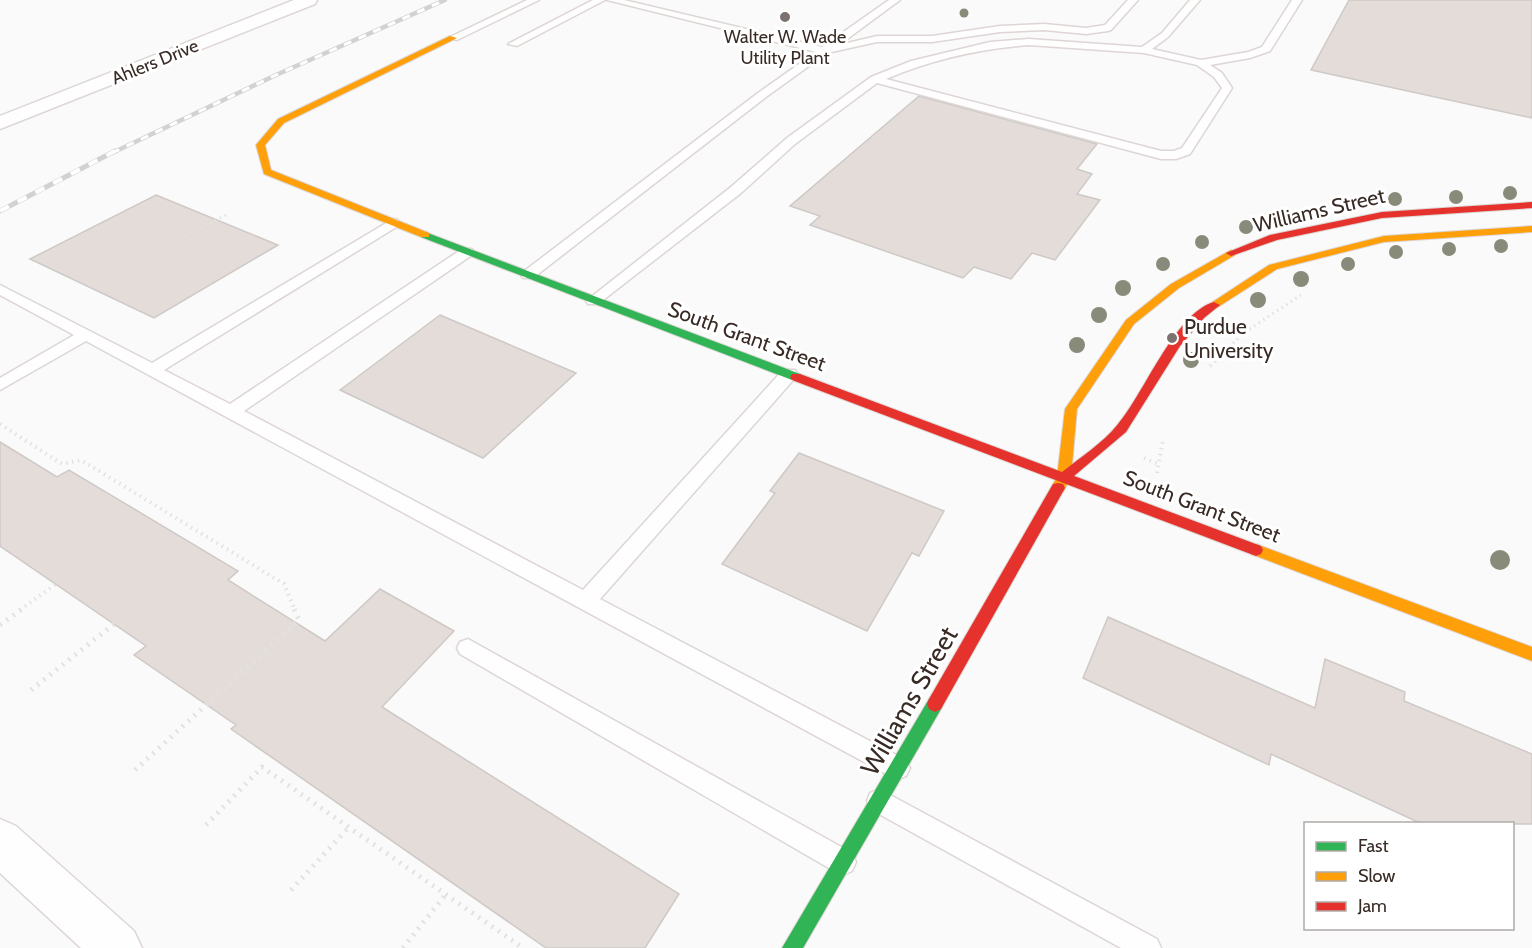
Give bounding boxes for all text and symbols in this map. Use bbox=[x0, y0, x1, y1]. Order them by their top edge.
marker: Walter W. Wade Utility Plant bbox=[778, 10, 792, 24]
place label: Walter W. Wade Utility Plant bbox=[724, 26, 846, 69]
street label: Ahlers Drive bbox=[108, 35, 202, 89]
street label: Williams Street bbox=[1251, 183, 1387, 237]
street label: South Grant Street bbox=[665, 296, 829, 376]
place label: Purdue University bbox=[1184, 314, 1274, 363]
marker: Purdue University bbox=[1165, 331, 1179, 345]
street label: South Grant Street bbox=[1120, 465, 1284, 547]
street label: Williams Street bbox=[854, 621, 965, 781]
legend bbox=[1304, 822, 1514, 930]
text: Fast bbox=[1358, 835, 1389, 857]
text: Slow bbox=[1358, 865, 1395, 887]
text: Jam bbox=[1357, 895, 1387, 917]

